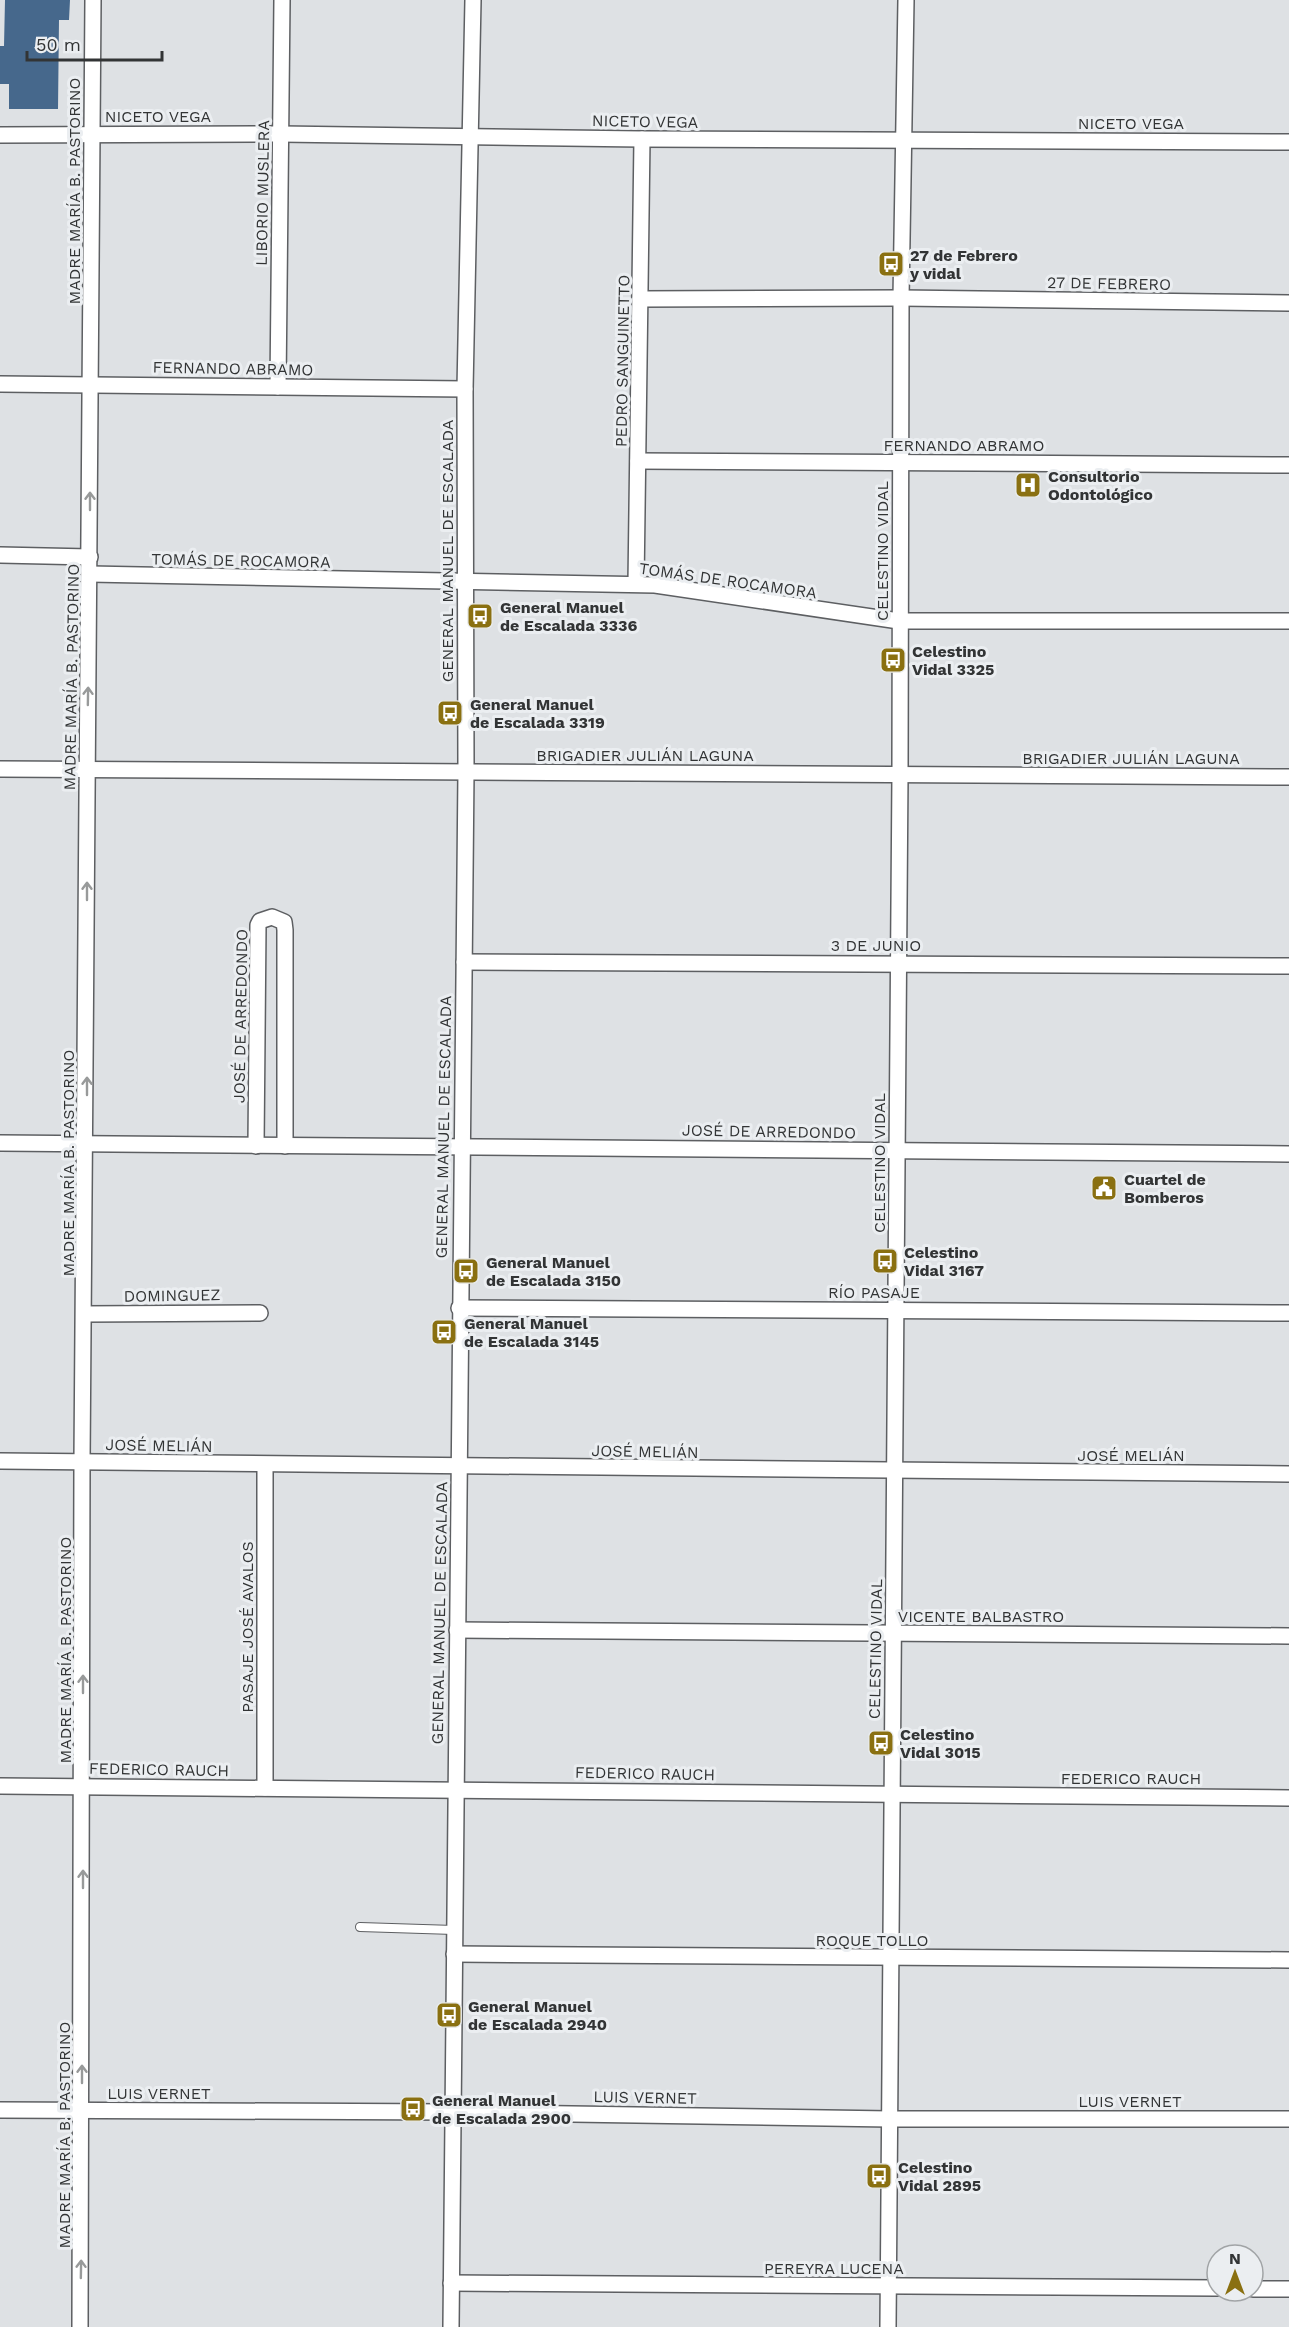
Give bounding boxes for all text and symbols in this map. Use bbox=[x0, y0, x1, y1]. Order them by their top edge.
scale bar bbox=[27, 24, 162, 62]
text: 50 m bbox=[36, 34, 81, 55]
street label: MADRE MARÍA B. PASTORINO bbox=[65, 78, 84, 304]
street label: NICETO VEGA bbox=[105, 107, 212, 126]
street label: NICETO VEGA bbox=[592, 111, 699, 132]
street label: NICETO VEGA bbox=[1078, 114, 1185, 133]
street label: LIBORIO MUSLERA bbox=[252, 120, 273, 266]
place label: 27 de Febrero y vidal bbox=[909, 246, 1018, 283]
bus stop icon: 27 de Febrero y vidal bbox=[876, 249, 906, 279]
street label: 27 DE FEBRERO bbox=[1047, 273, 1171, 294]
street label: PEDRO SANGUINETTO bbox=[611, 275, 634, 447]
street label: FERNANDO ABRAMO bbox=[152, 358, 314, 379]
street label: GENERAL MANUEL DE ESCALADA bbox=[438, 419, 457, 682]
street label: FERNANDO ABRAMO bbox=[884, 436, 1044, 455]
place label: Consultorio Odontológico bbox=[1048, 467, 1153, 504]
hospital icon: Consultorio Odontológico bbox=[1013, 470, 1043, 500]
street label: CELESTINO VIDAL bbox=[873, 480, 892, 621]
one-way arrow bbox=[84, 492, 96, 512]
street label: TOMÁS DE ROCAMORA bbox=[151, 549, 331, 572]
street label: TOMÁS DE ROCAMORA bbox=[638, 559, 818, 602]
street label: MADRE MARÍA B. PASTORINO bbox=[60, 563, 83, 791]
place label: General Manuel de Escalada 3336 bbox=[500, 598, 638, 635]
bus stop icon: General Manuel de Escalada 3336 bbox=[465, 601, 495, 631]
place label: Celestino Vidal 3325 bbox=[912, 642, 994, 679]
bus stop icon: Celestino Vidal 3325 bbox=[878, 645, 908, 675]
one-way arrow bbox=[82, 687, 94, 707]
place label: General Manuel de Escalada 3319 bbox=[470, 695, 605, 732]
bus stop icon: General Manuel de Escalada 3319 bbox=[435, 698, 465, 728]
street label: BRIGADIER JULIÁN LAGUNA bbox=[536, 746, 754, 765]
street label: BRIGADIER JULIÁN LAGUNA bbox=[1022, 749, 1240, 768]
one-way arrow bbox=[81, 882, 93, 902]
street label: JOSÉ DE ARREDONDO bbox=[229, 929, 252, 1103]
street label: 3 DE JUNIO bbox=[831, 936, 921, 955]
street label: GENERAL MANUEL DE ESCALADA bbox=[432, 995, 455, 1259]
street label: MADRE MARÍA B. PASTORINO bbox=[59, 1050, 78, 1276]
one-way arrow bbox=[81, 1077, 93, 1097]
street label: CELESTINO VIDAL bbox=[870, 1092, 889, 1233]
street label: JOSÉ DE ARREDONDO bbox=[682, 1120, 856, 1143]
place label: Cuartel de Bomberos bbox=[1124, 1170, 1206, 1207]
public building icon: Cuartel de Bomberos bbox=[1089, 1173, 1119, 1203]
place label: Celestino Vidal 3167 bbox=[904, 1243, 984, 1280]
bus stop icon: Celestino Vidal 3167 bbox=[870, 1246, 900, 1276]
place label: General Manuel de Escalada 3150 bbox=[486, 1253, 621, 1290]
bus stop icon: General Manuel de Escalada 3150 bbox=[451, 1256, 481, 1286]
street label: RÍO PASAJE bbox=[828, 1283, 920, 1302]
street label: DOMINGUEZ bbox=[123, 1285, 221, 1306]
place label: General Manuel de Escalada 3145 bbox=[464, 1314, 599, 1351]
bus stop icon: General Manuel de Escalada 3145 bbox=[429, 1317, 459, 1347]
street label: JOSÉ MELIÁN bbox=[105, 1435, 213, 1456]
street label: JOSÉ MELIÁN bbox=[591, 1441, 699, 1462]
street label: JOSÉ MELIÁN bbox=[1077, 1446, 1185, 1465]
street label: GENERAL MANUEL DE ESCALADA bbox=[428, 1481, 451, 1745]
street label: MADRE MARÍA B. PASTORINO bbox=[56, 1537, 75, 1763]
street label: PASAJE JOSÉ AVALOS bbox=[238, 1541, 257, 1713]
street label: CELESTINO VIDAL bbox=[865, 1578, 886, 1719]
street label: VICENTE BALBASTRO bbox=[898, 1607, 1064, 1626]
one-way arrow bbox=[77, 1674, 89, 1694]
place label: Celestino Vidal 3015 bbox=[900, 1725, 980, 1762]
bus stop icon: Celestino Vidal 3015 bbox=[866, 1728, 896, 1758]
street label: FEDERICO RAUCH bbox=[89, 1759, 229, 1780]
street label: FEDERICO RAUCH bbox=[575, 1763, 715, 1784]
street label: FEDERICO RAUCH bbox=[1061, 1769, 1201, 1788]
one-way arrow bbox=[77, 1869, 89, 1889]
street label: ROQUE TOLLO bbox=[815, 1931, 929, 1950]
place label: General Manuel de Escalada 2940 bbox=[468, 1997, 607, 2034]
bus stop icon: General Manuel de Escalada 2940 bbox=[434, 2000, 464, 2030]
street label: MADRE MARÍA B. PASTORINO bbox=[55, 2022, 74, 2248]
one-way arrow bbox=[77, 2064, 88, 2084]
street label: LUIS VERNET bbox=[107, 2084, 211, 2103]
street label: LUIS VERNET bbox=[593, 2087, 697, 2108]
place label: General Manuel de Escalada 2900 bbox=[432, 2091, 571, 2128]
street label: LUIS VERNET bbox=[1078, 2092, 1182, 2111]
bus stop icon: General Manuel de Escalada 2900 bbox=[398, 2094, 428, 2124]
place label: Celestino Vidal 2895 bbox=[898, 2158, 981, 2195]
bus stop icon: Celestino Vidal 2895 bbox=[864, 2161, 894, 2191]
north arrow bbox=[1205, 2243, 1265, 2303]
text: N bbox=[1229, 2249, 1241, 2268]
one-way arrow bbox=[75, 2259, 87, 2279]
street label: PEREYRA LUCENA bbox=[764, 2259, 904, 2278]

